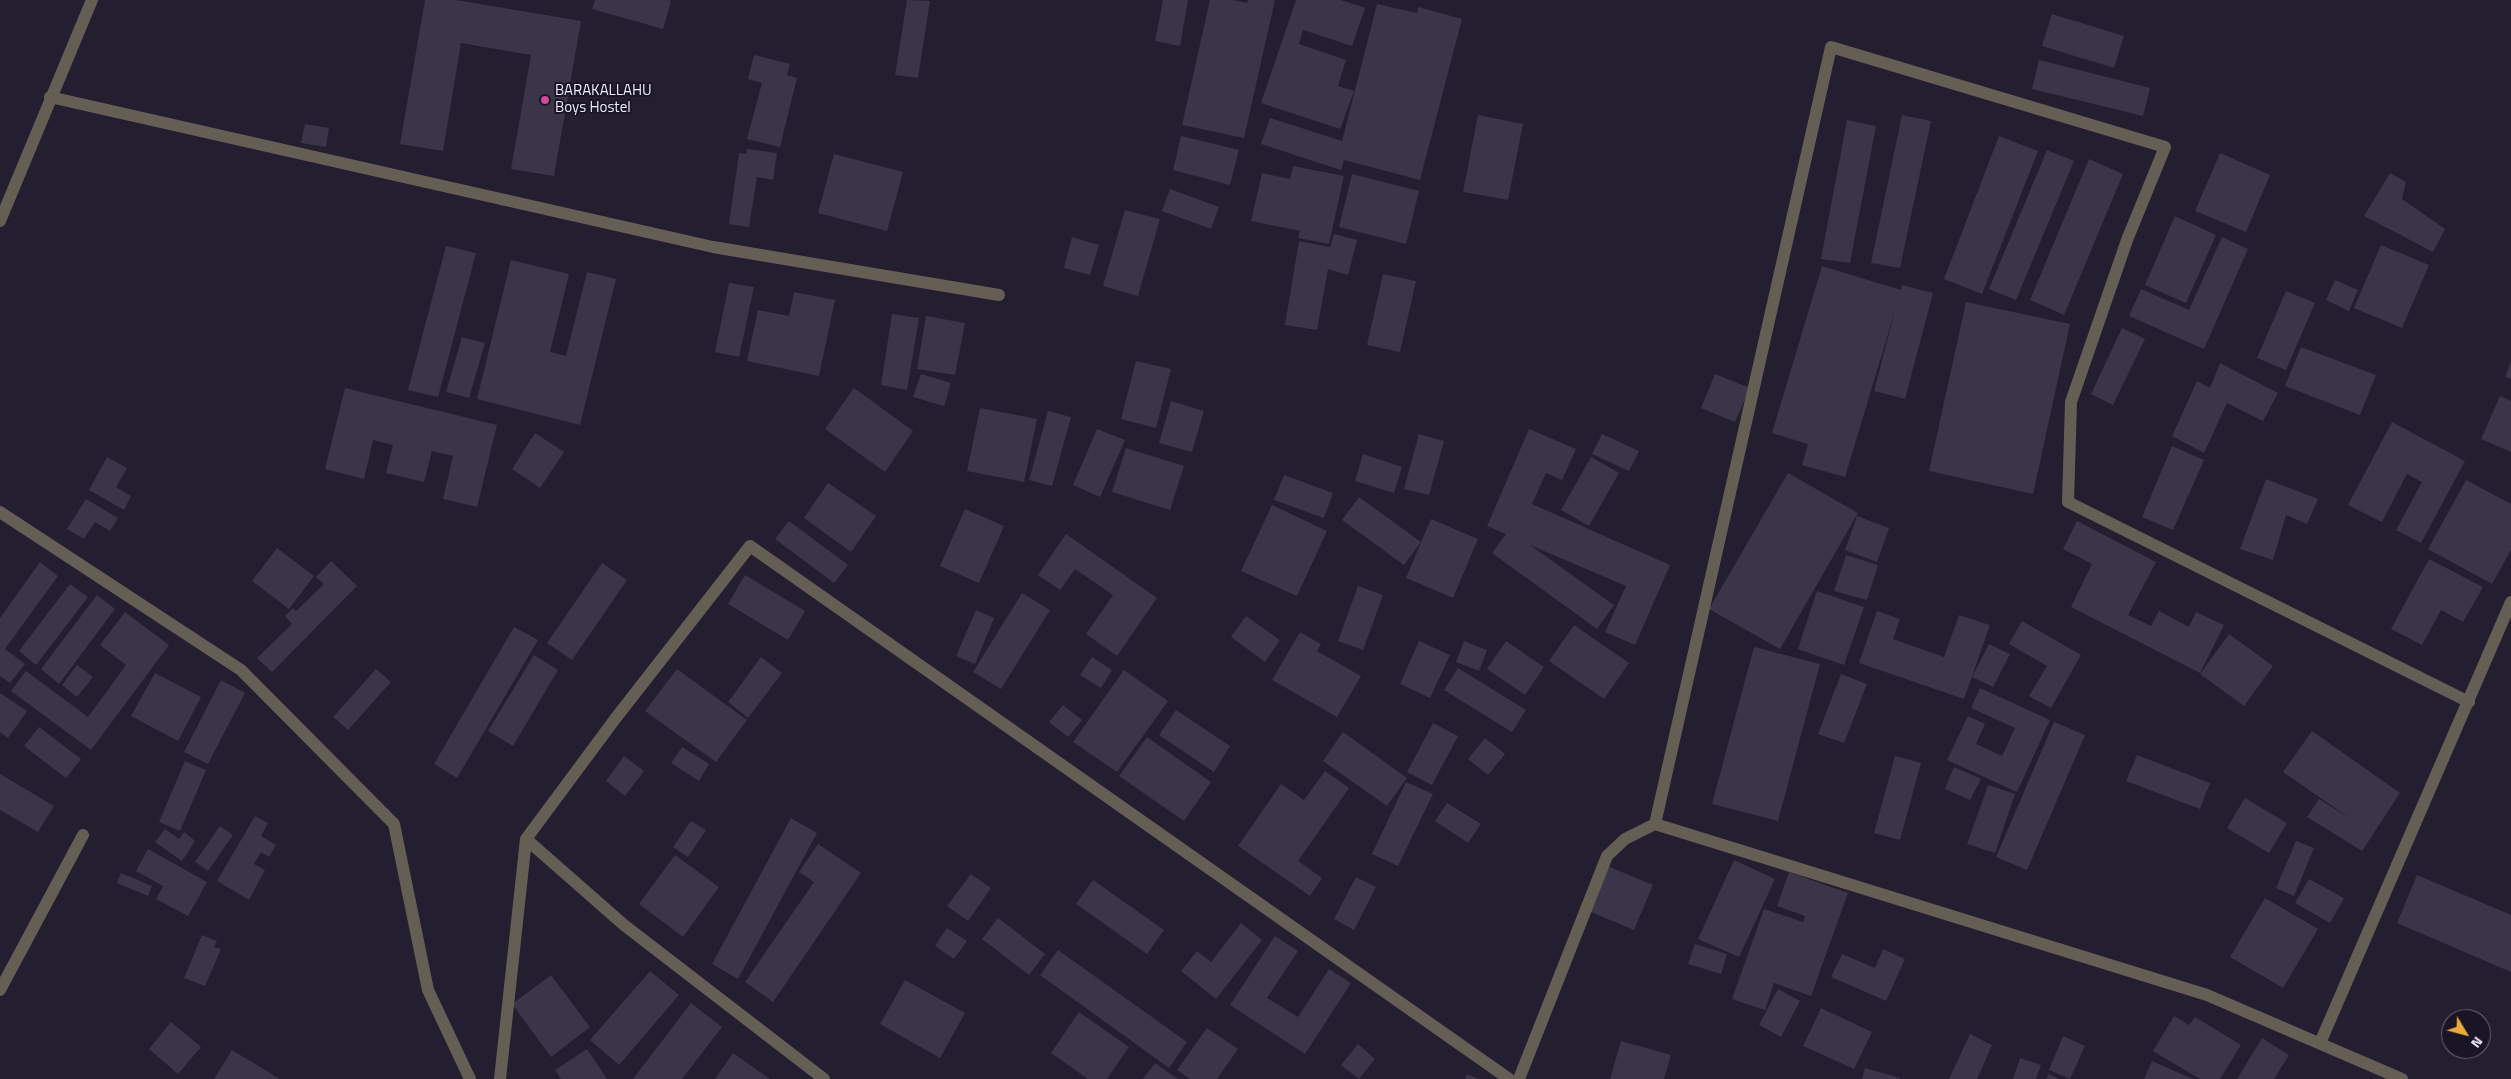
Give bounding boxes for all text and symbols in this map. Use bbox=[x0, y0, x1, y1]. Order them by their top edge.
place label: BARAKALLAHU Boys Hostel bbox=[555, 82, 652, 117]
marker: BARAKALLAHU Boys Hostel bbox=[539, 94, 551, 106]
north arrow bbox=[2441, 1009, 2491, 1059]
text: N bbox=[2466, 1033, 2489, 1053]

